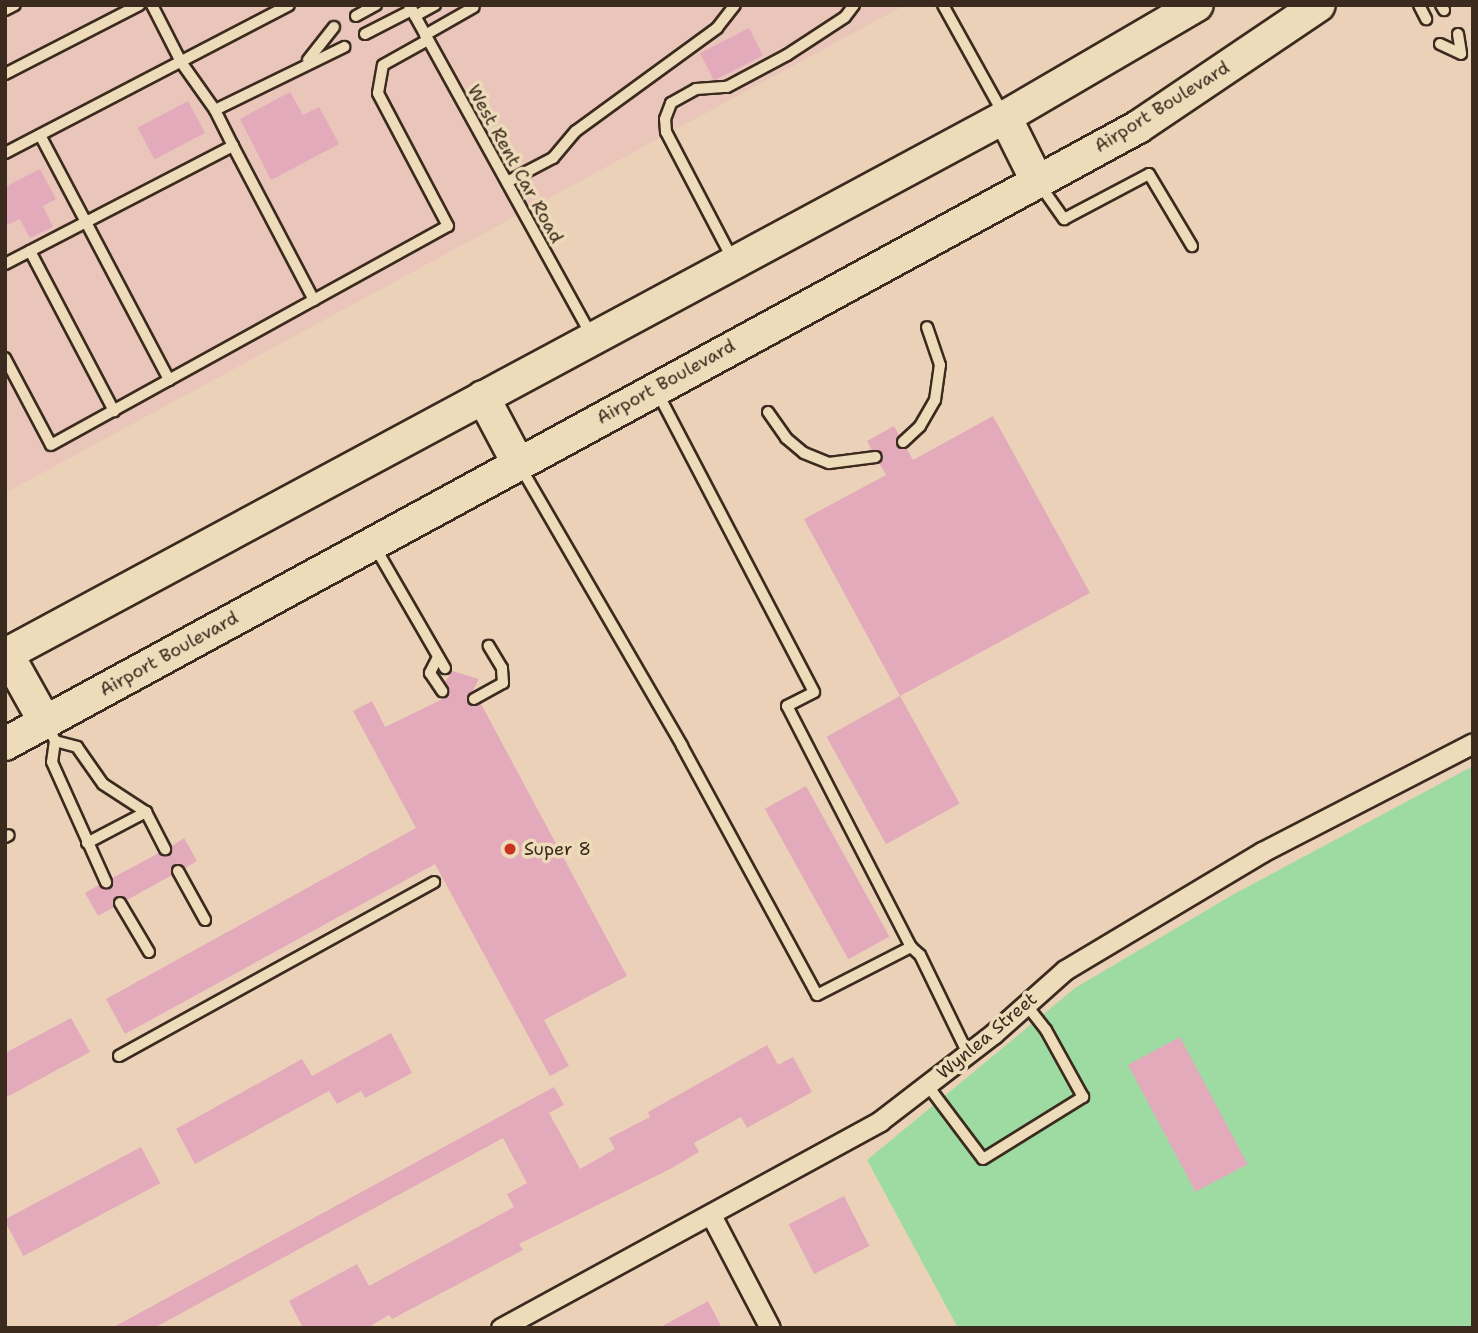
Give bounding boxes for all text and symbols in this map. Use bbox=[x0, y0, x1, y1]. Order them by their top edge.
street label: Airport Boulevard bbox=[1090, 57, 1234, 157]
street label: West Rent Car Road bbox=[463, 81, 567, 247]
street label: Airport Boulevard bbox=[593, 335, 739, 429]
street label: Airport Boulevard bbox=[96, 607, 242, 701]
place label: Super 8 bbox=[524, 838, 591, 860]
marker: Super 8 bbox=[502, 841, 518, 857]
street label: Wynlea Street bbox=[933, 988, 1041, 1084]

